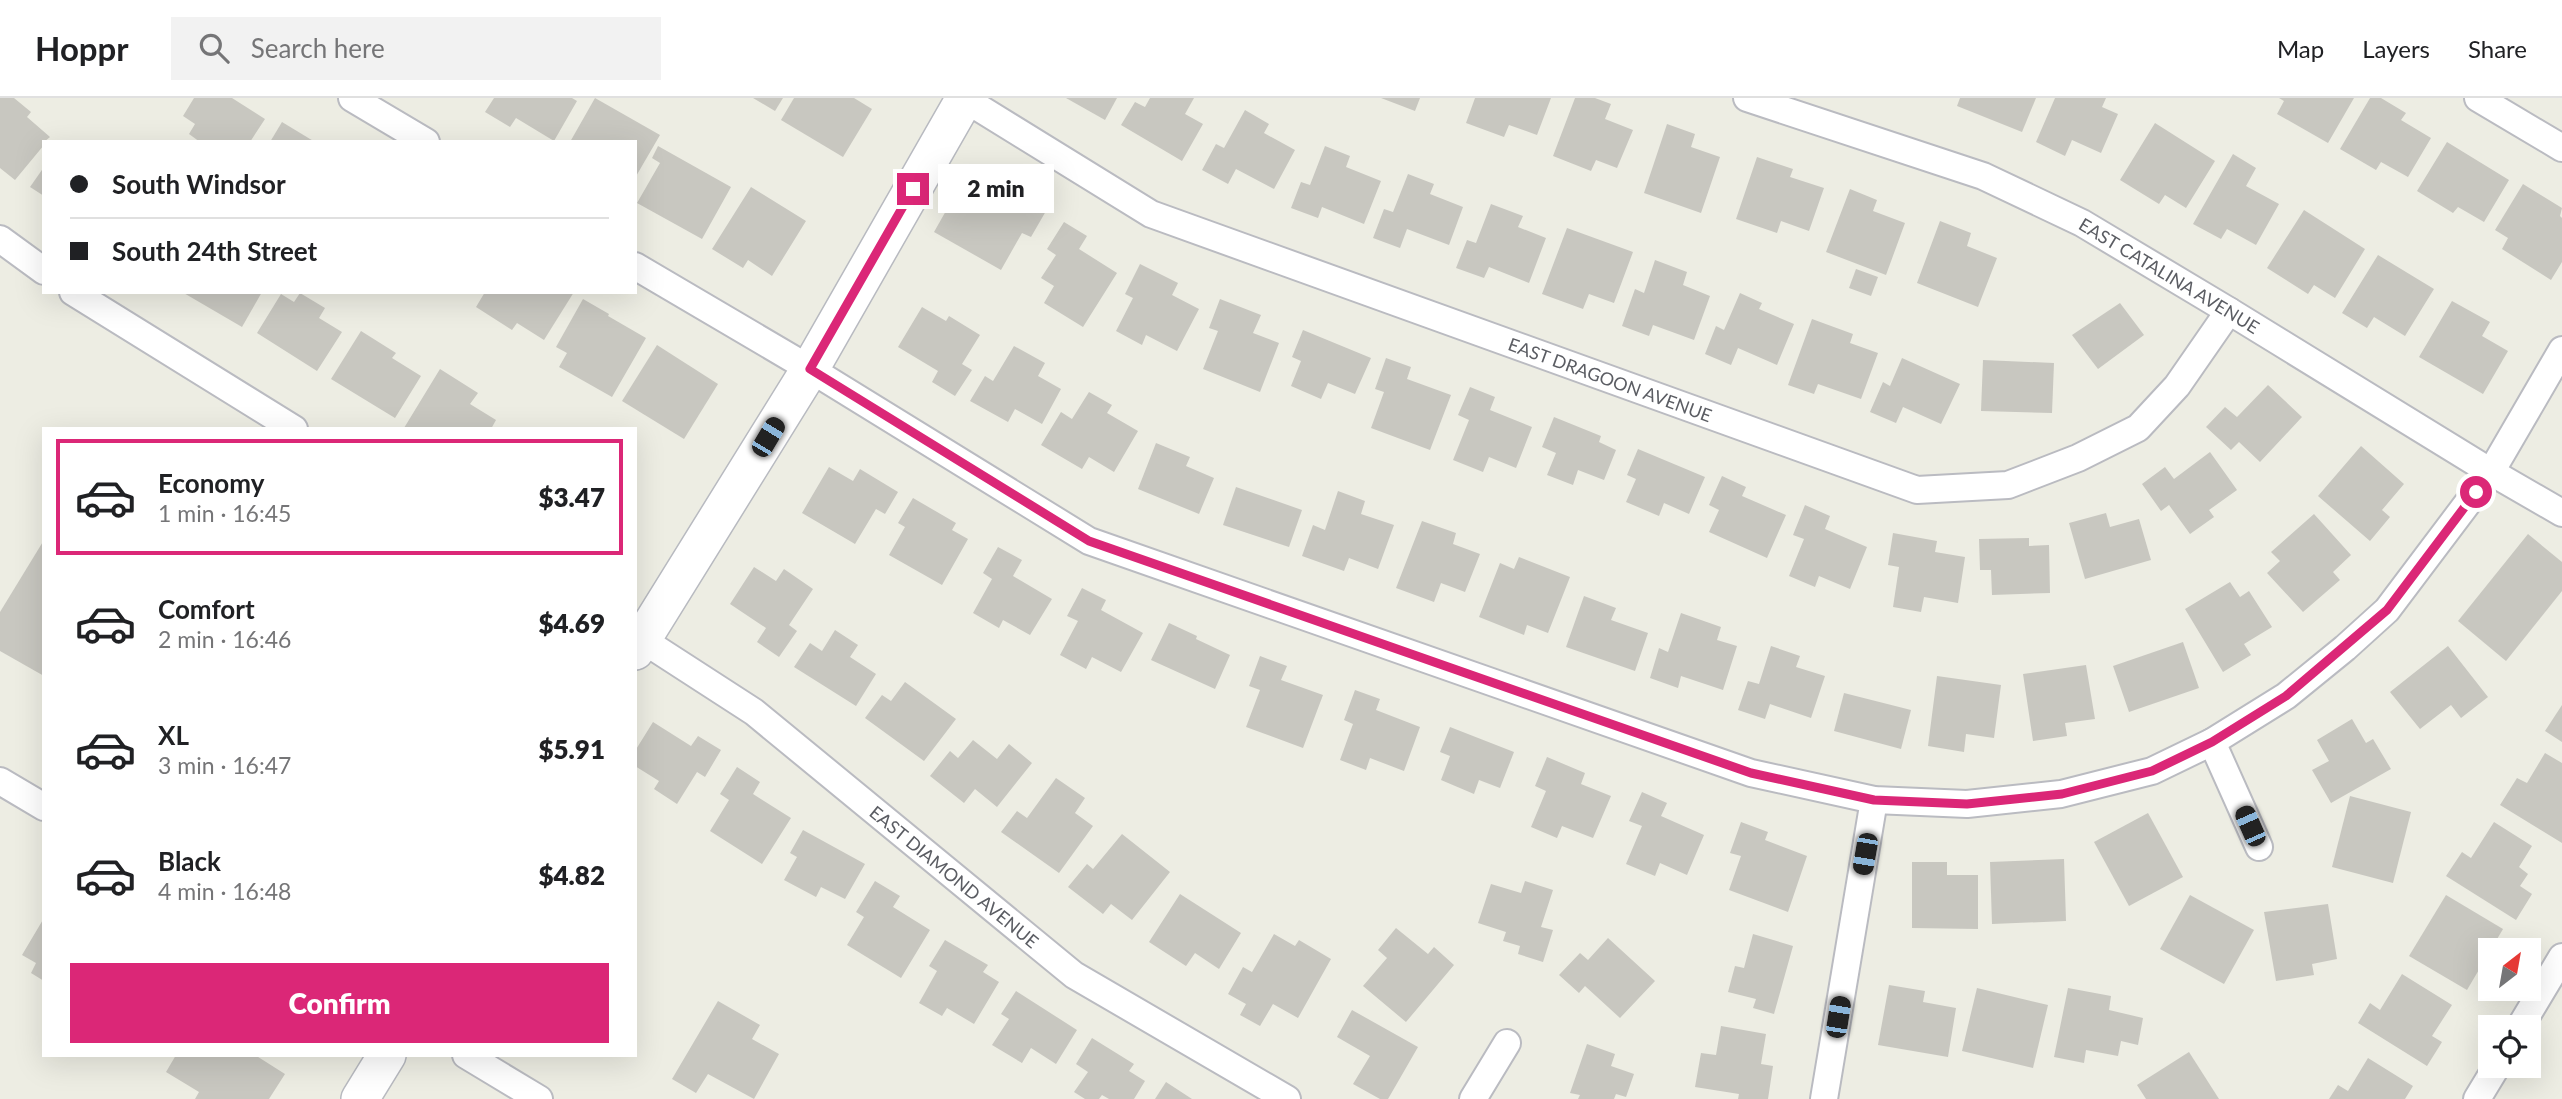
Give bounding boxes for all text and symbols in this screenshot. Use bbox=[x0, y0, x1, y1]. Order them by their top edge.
search box bbox=[171, 17, 661, 80]
text: Hoppr bbox=[35, 28, 129, 68]
icon: search bbox=[195, 29, 233, 67]
text: Search here bbox=[251, 32, 385, 64]
text: Map bbox=[2277, 34, 2324, 63]
text: Layers bbox=[2362, 34, 2430, 63]
text: Share bbox=[2468, 34, 2527, 63]
callout: 2 min bbox=[937, 164, 1053, 214]
text: South Windsor bbox=[112, 168, 286, 200]
route end bbox=[897, 173, 929, 205]
text: 2 min bbox=[967, 174, 1025, 202]
street label: EAST CATALINA AVENUE bbox=[2075, 213, 2264, 338]
text: South 24th Street bbox=[112, 235, 317, 267]
street label: EAST DRAGOON AVENUE bbox=[1505, 333, 1715, 426]
car bbox=[749, 414, 788, 460]
icon: car bbox=[74, 466, 137, 529]
text: Economy bbox=[158, 467, 264, 499]
route start bbox=[2460, 476, 2492, 508]
text: $3.47 bbox=[538, 481, 605, 513]
text: 1 min · 16:45 bbox=[158, 499, 291, 527]
icon: car bbox=[74, 592, 137, 655]
text: Comfort bbox=[158, 593, 255, 625]
text: $4.69 bbox=[538, 607, 605, 639]
text: 2 min · 16:46 bbox=[158, 625, 291, 653]
icon: car bbox=[74, 718, 137, 781]
text: XL bbox=[158, 719, 189, 751]
text: $5.91 bbox=[538, 733, 605, 765]
text: 3 min · 16:47 bbox=[158, 751, 291, 779]
street label: EAST DIAMOND AVENUE bbox=[865, 801, 1043, 952]
car bbox=[2232, 803, 2269, 849]
car bbox=[1852, 831, 1879, 877]
icon: car bbox=[74, 844, 137, 907]
text: Black bbox=[158, 845, 221, 877]
text: $4.82 bbox=[538, 859, 605, 891]
text: 4 min · 16:48 bbox=[158, 877, 291, 905]
north arrow bbox=[2478, 938, 2541, 1001]
map controls bbox=[2478, 938, 2541, 1078]
button: Confirm bbox=[70, 963, 609, 1043]
car bbox=[1825, 995, 1852, 1039]
button: locate bbox=[2478, 1015, 2541, 1078]

